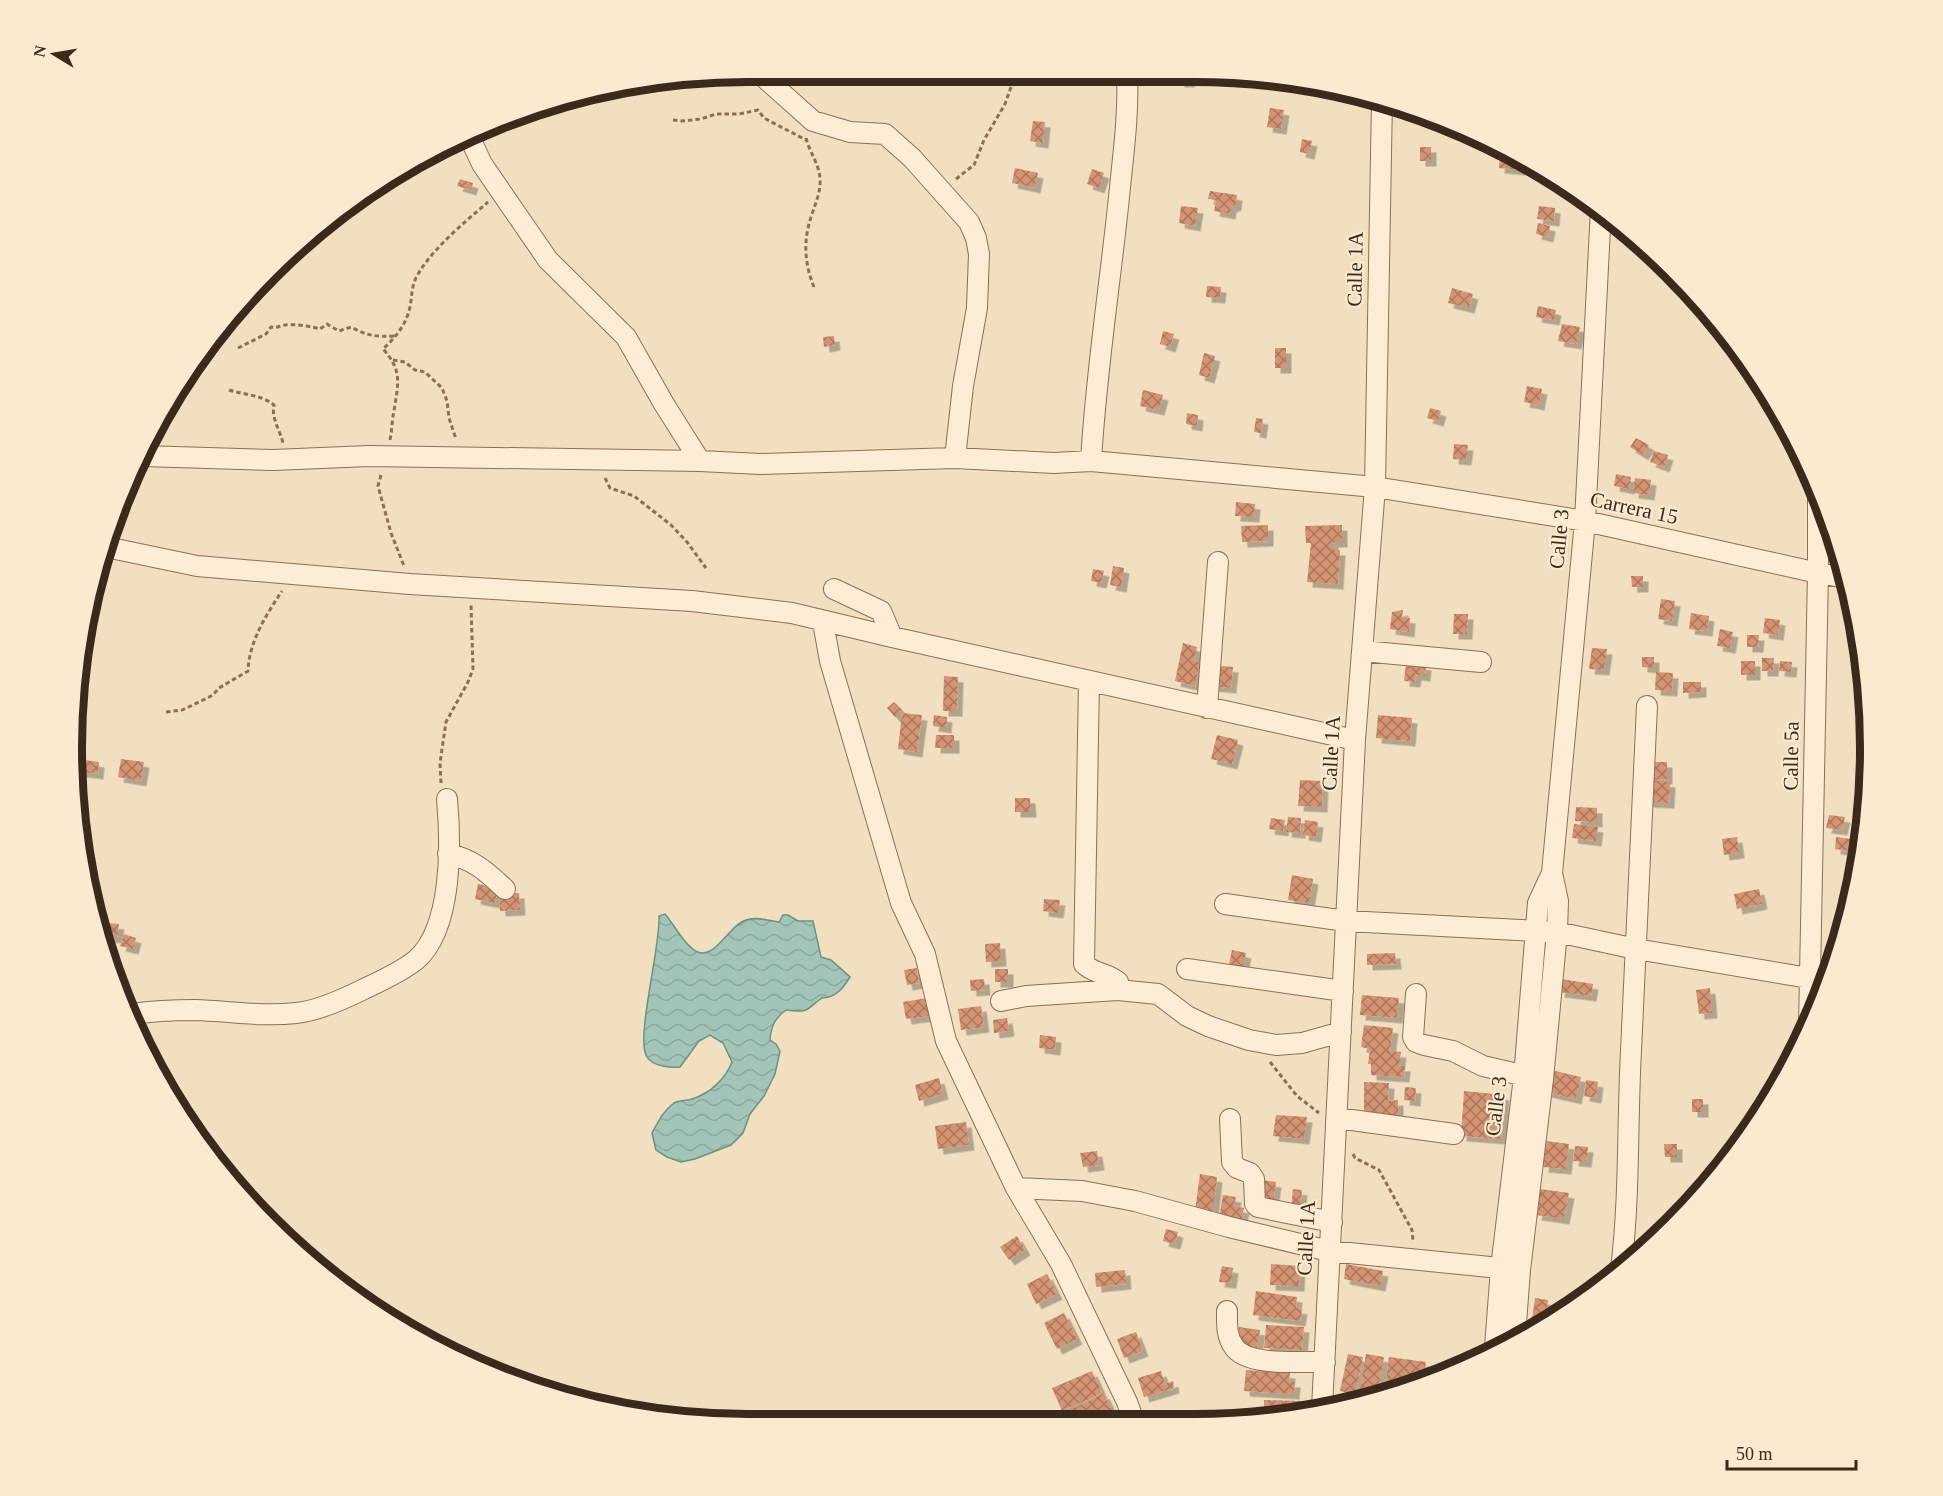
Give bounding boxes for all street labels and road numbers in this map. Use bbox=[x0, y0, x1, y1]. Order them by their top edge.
street label: Calle 1A bbox=[1342, 230, 1368, 307]
street label: Carrera 15 bbox=[1588, 487, 1680, 529]
street label: Calle 3 bbox=[1544, 508, 1574, 570]
street label: Calle 1A bbox=[1317, 714, 1345, 791]
street label: Calle 5a bbox=[1778, 720, 1804, 791]
street label: Calle 3 bbox=[1480, 1075, 1512, 1137]
street label: Calle 1A bbox=[1292, 1199, 1320, 1276]

